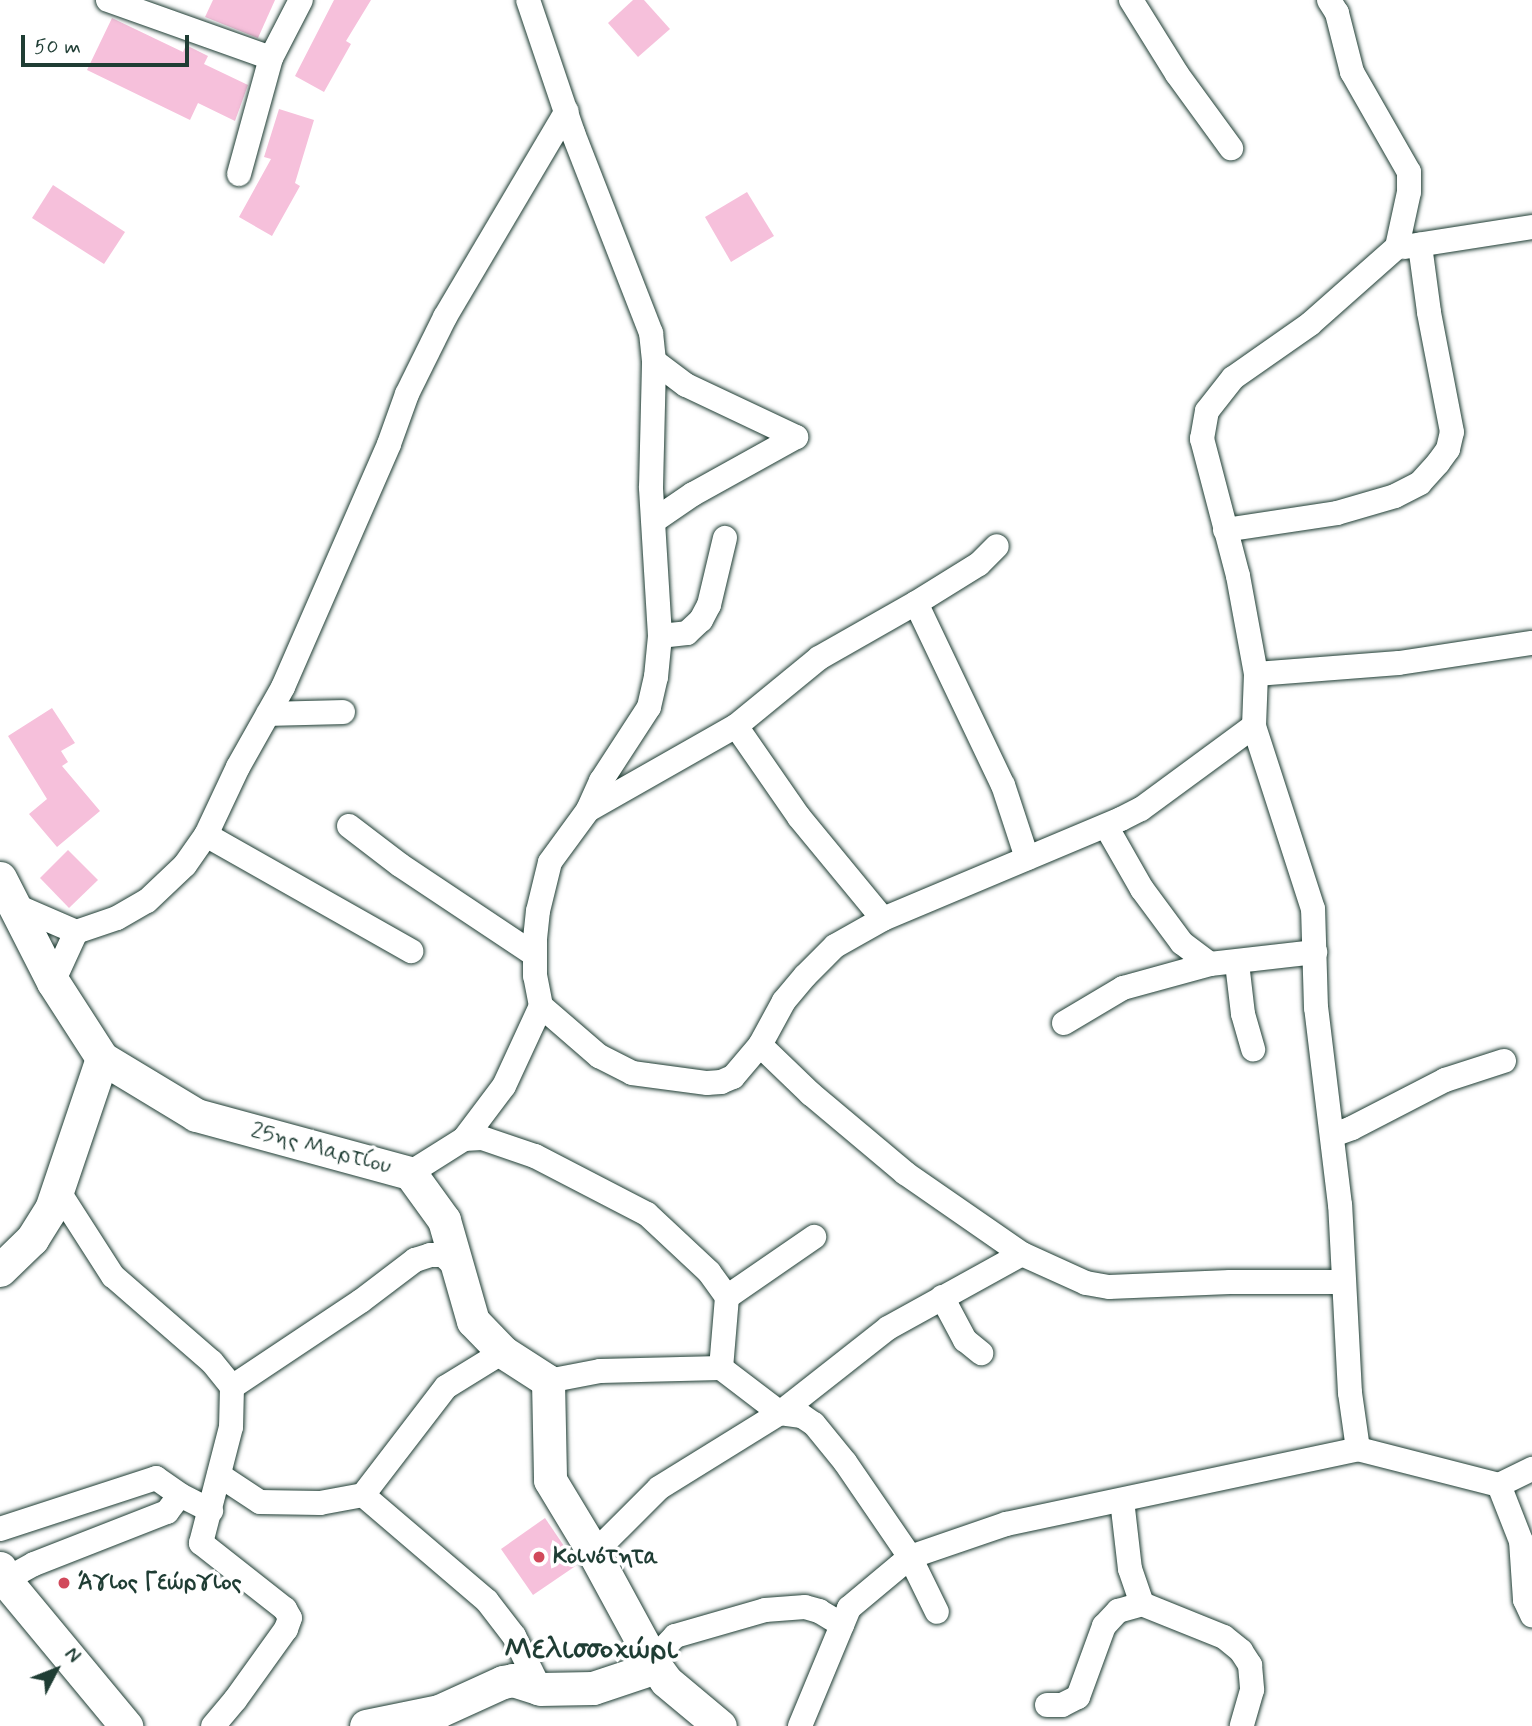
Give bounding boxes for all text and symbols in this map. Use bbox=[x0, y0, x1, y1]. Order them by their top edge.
scale bar bbox=[24, 21, 192, 65]
text: 50 m bbox=[34, 33, 81, 61]
street label: 25ης Μαρτίου bbox=[248, 1117, 394, 1181]
place label: Κοινότητα bbox=[553, 1543, 658, 1571]
marker: Κοινότητα bbox=[531, 1549, 547, 1565]
place label: Άγιος Γεώργιος bbox=[78, 1569, 242, 1597]
marker: Άγιος Γεώργιος bbox=[56, 1575, 72, 1591]
district label: Μελισσοχώρι bbox=[504, 1632, 678, 1668]
north arrow bbox=[21, 1635, 91, 1705]
text: N bbox=[58, 1643, 86, 1669]

